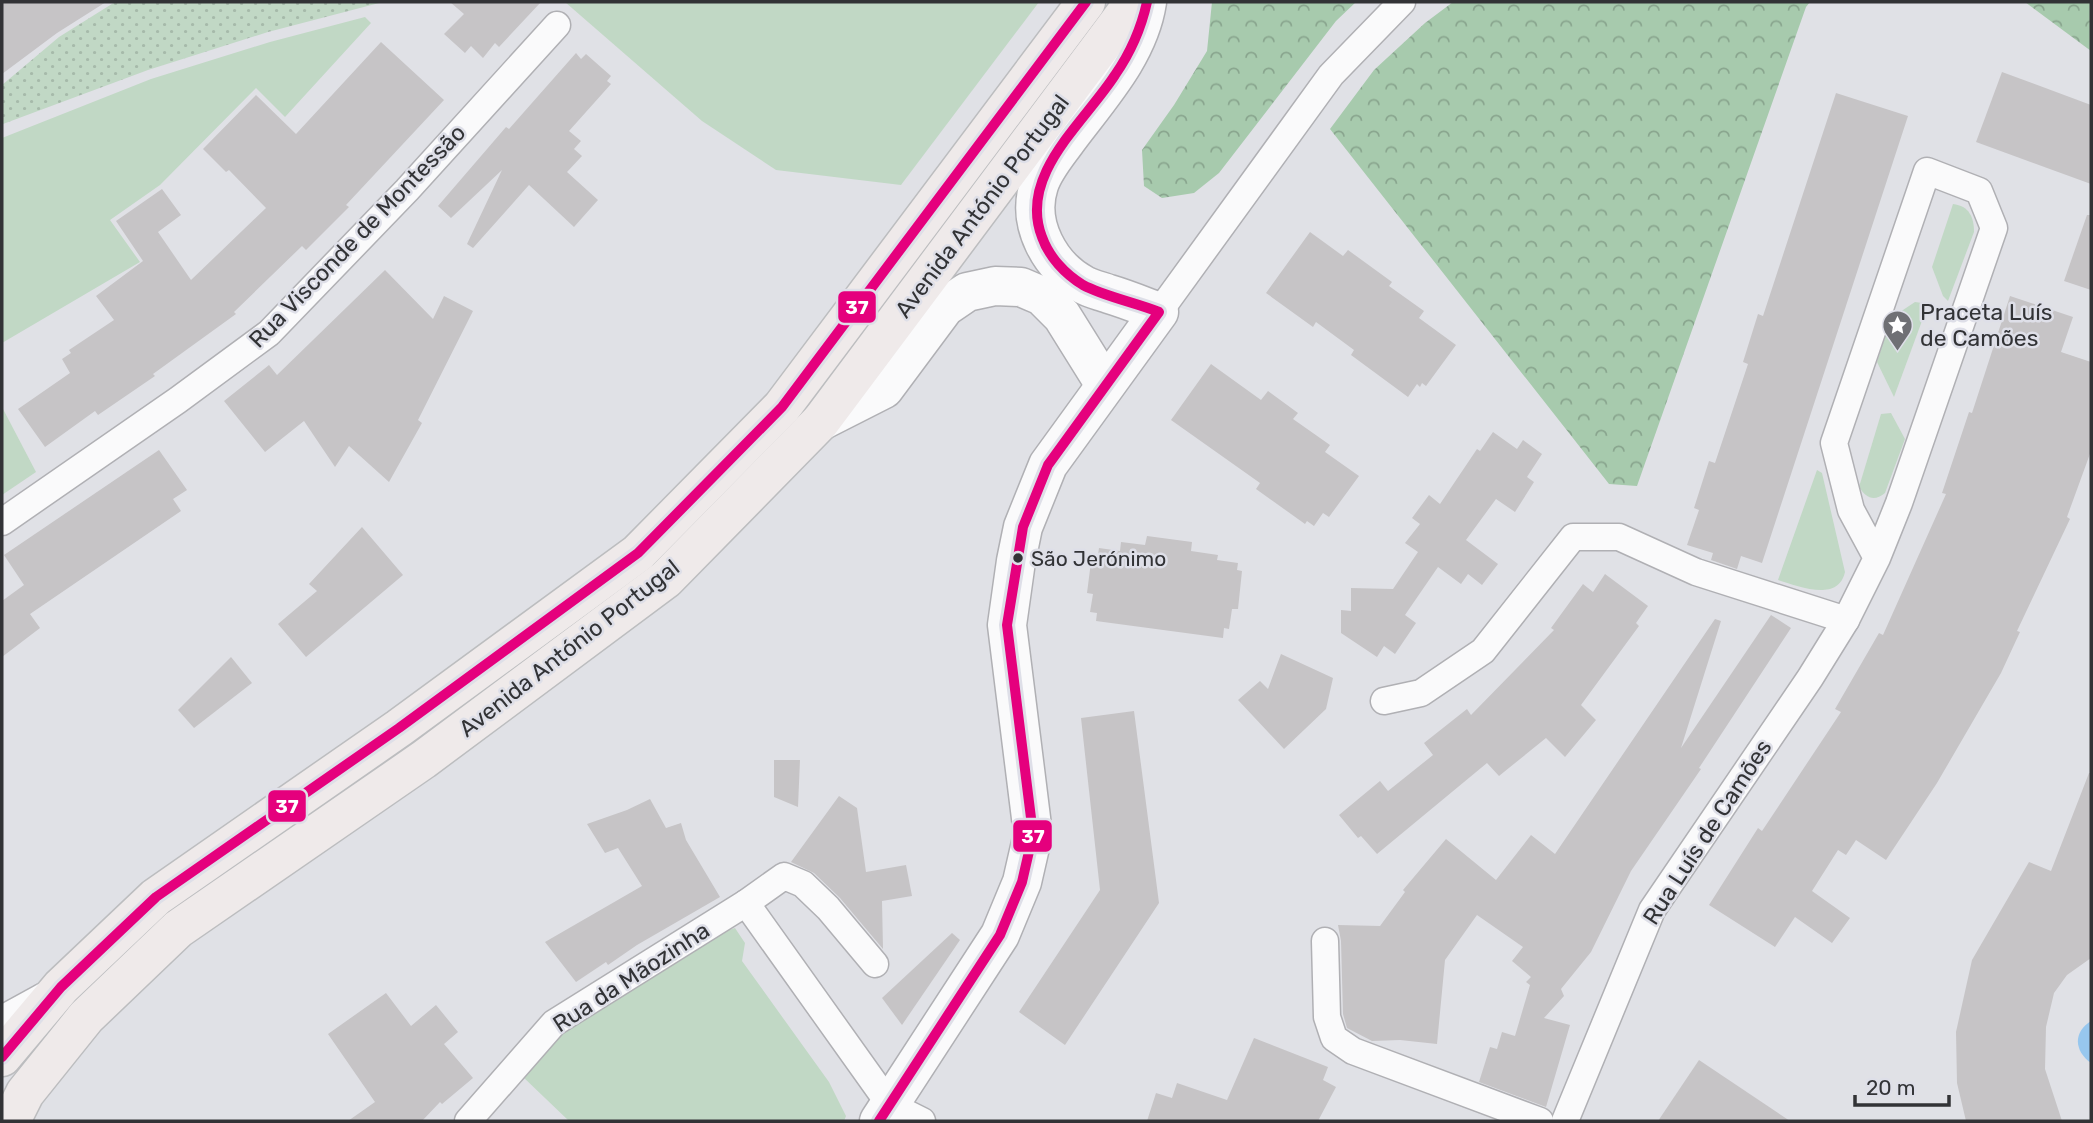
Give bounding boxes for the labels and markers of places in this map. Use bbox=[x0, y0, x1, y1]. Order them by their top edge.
place label: Praceta Luís de Camões bbox=[1920, 298, 2053, 352]
place icon: Praceta Luís de Camões bbox=[1880, 308, 1914, 352]
place label: São Jerónimo bbox=[1031, 546, 1166, 571]
marker: São Jerónimo bbox=[1011, 551, 1025, 565]

